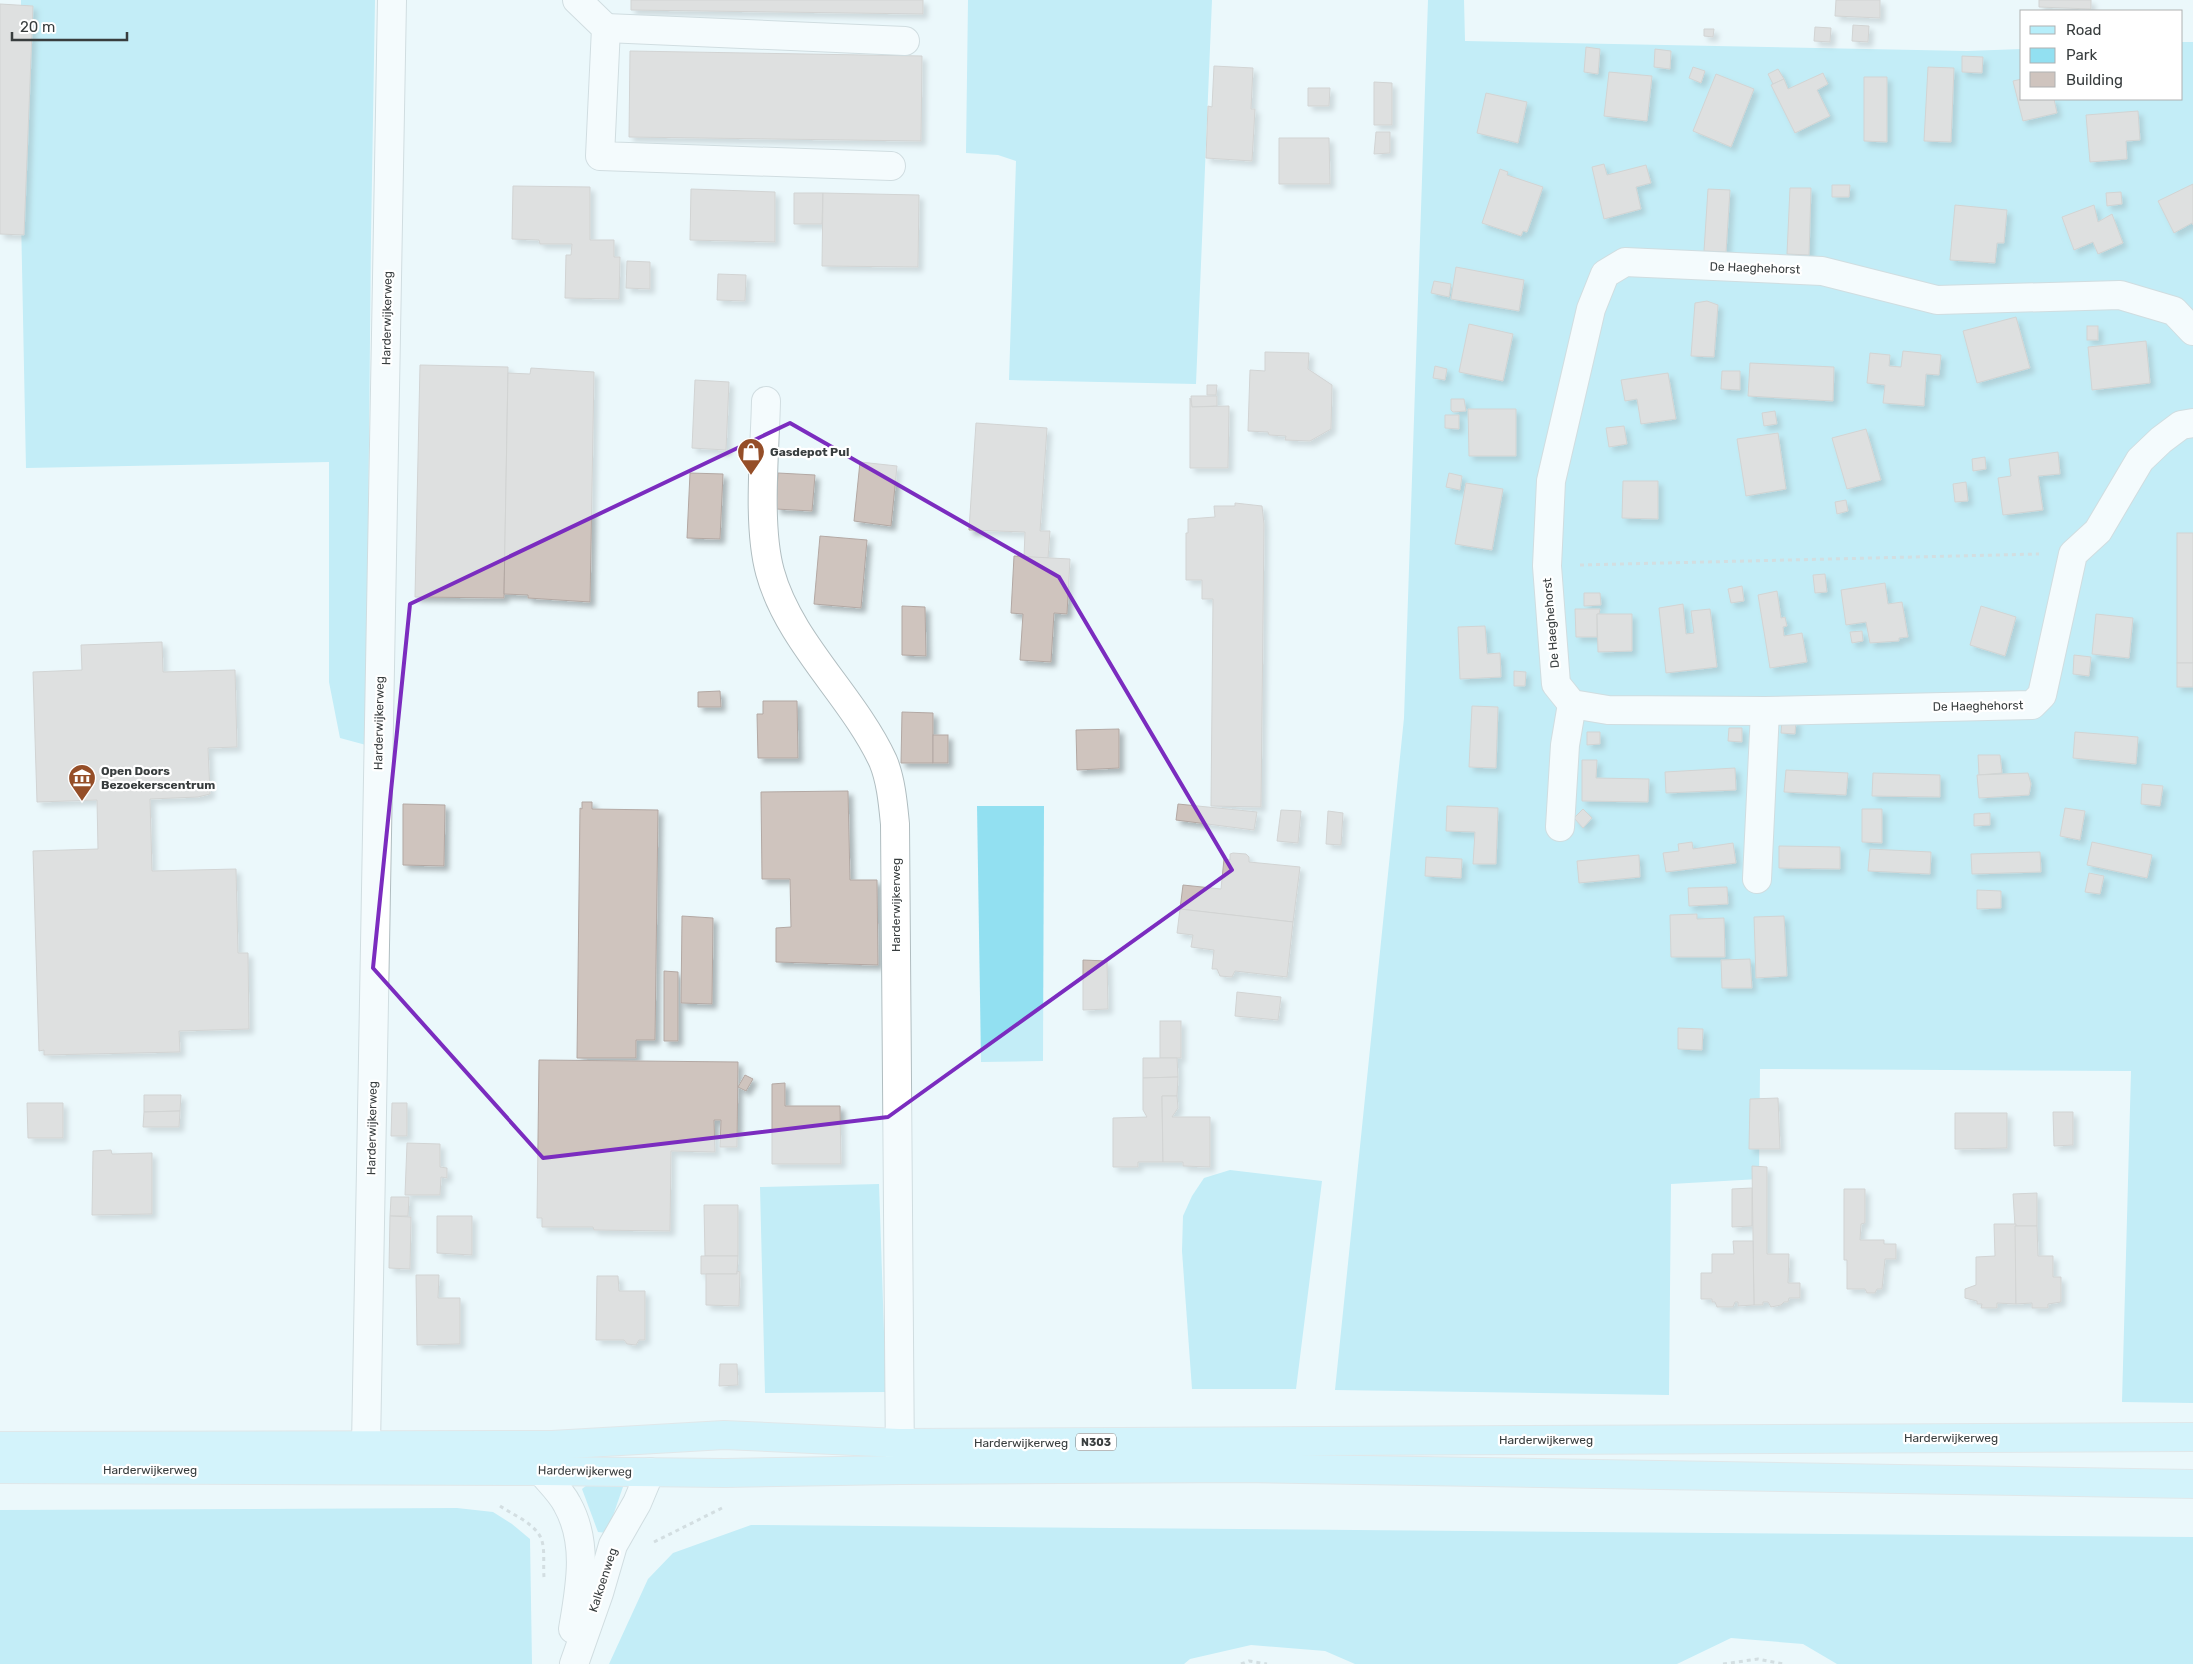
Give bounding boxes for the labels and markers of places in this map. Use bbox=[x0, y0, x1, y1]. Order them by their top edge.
shop icon: Gasdepot Pul bbox=[736, 437, 766, 476]
place label: Gasdepot Pul bbox=[770, 445, 849, 459]
museum icon: Open Doors Bezoekerscentrum bbox=[67, 763, 97, 802]
place label: Open Doors Bezoekerscentrum bbox=[101, 764, 215, 792]

